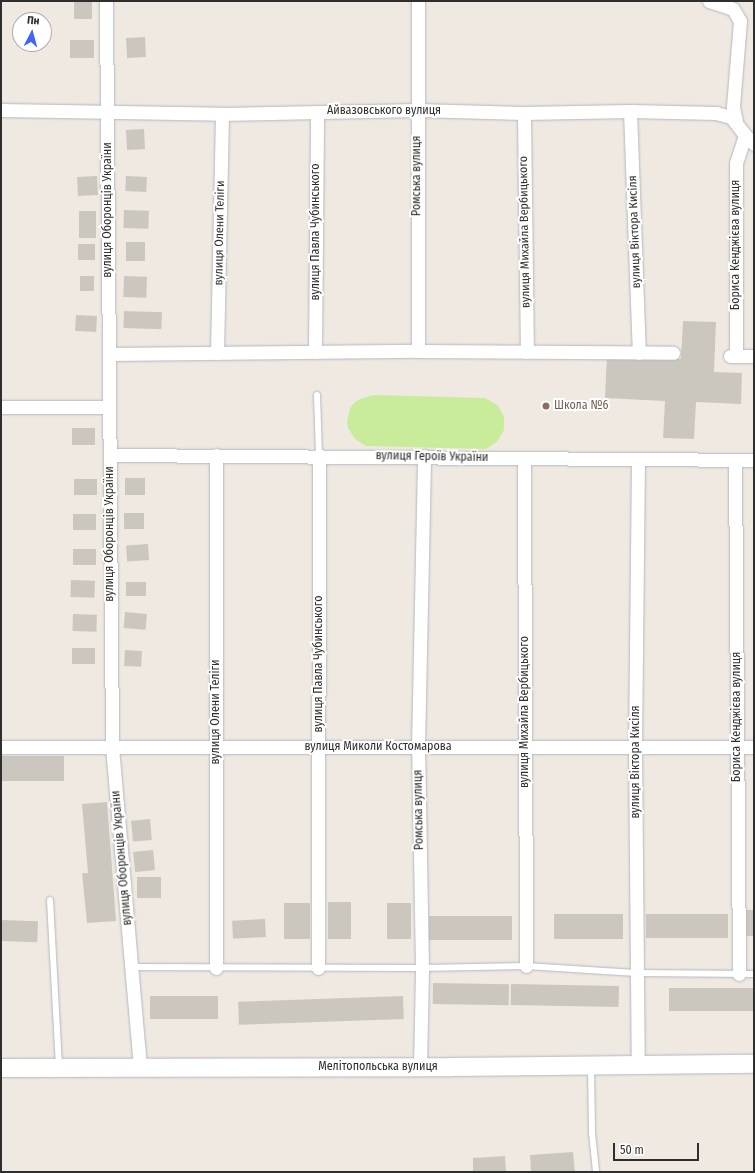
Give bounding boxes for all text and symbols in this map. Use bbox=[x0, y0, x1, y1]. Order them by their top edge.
north arrow bbox=[12, 12, 52, 52]
text: Пн bbox=[26, 13, 40, 28]
street label: Айвазовського вулиця bbox=[327, 104, 441, 118]
street label: Ромська вулиця bbox=[410, 136, 424, 216]
street label: вулиця Оборонців України bbox=[101, 142, 115, 278]
street label: вулиця Михайла Вербицького bbox=[516, 156, 534, 308]
street label: вулиця Павла Чубинського bbox=[309, 164, 323, 300]
street label: вулиця Віктора Кисіля bbox=[626, 175, 644, 289]
street label: вулиця Олени Теліги bbox=[212, 180, 228, 286]
street label: Бориса Кенджієва вулиця bbox=[729, 180, 743, 310]
place label: Школа №6 bbox=[554, 399, 608, 413]
marker: Школа №6 bbox=[541, 401, 551, 411]
street label: вулиця Героїв України bbox=[375, 449, 489, 465]
street label: вулиця Оборонців України bbox=[103, 466, 117, 602]
street label: вулиця Павла Чубинського bbox=[312, 596, 326, 732]
street label: вулиця Михайла Вербицького bbox=[518, 636, 532, 788]
street label: Бориса Кенджієва вулиця bbox=[730, 652, 744, 782]
street label: вулиця Олени Теліги bbox=[209, 660, 223, 764]
street label: вулиця Віктора Кисіля bbox=[629, 705, 643, 819]
street label: вулиця Миколи Костомарова bbox=[304, 740, 452, 754]
street label: Ромська вулиця bbox=[411, 770, 427, 850]
street label: вулиця Оборонців України bbox=[109, 790, 135, 926]
street label: Мелітопольська вулиця bbox=[318, 1060, 438, 1074]
scale bar bbox=[615, 1135, 701, 1161]
text: 50 m bbox=[620, 1143, 644, 1157]

